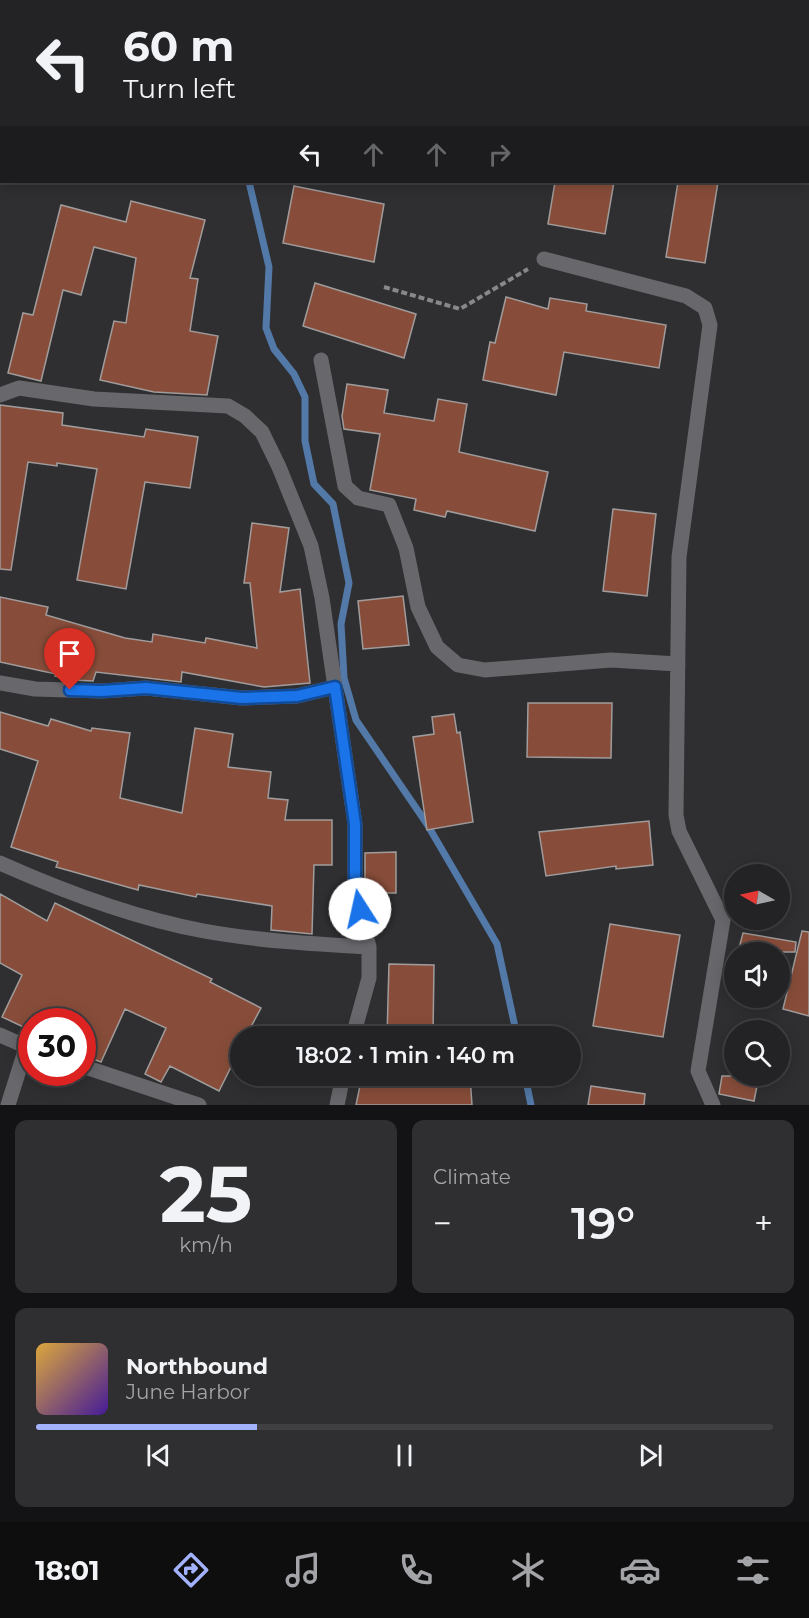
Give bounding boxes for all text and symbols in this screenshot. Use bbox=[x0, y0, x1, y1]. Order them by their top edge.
text: 60 m bbox=[123, 20, 234, 72]
icon: left bbox=[24, 24, 102, 102]
text: Turn left bbox=[123, 72, 236, 105]
icon: left bbox=[294, 138, 327, 171]
icon: ahead bbox=[357, 138, 390, 171]
icon: ahead bbox=[420, 138, 453, 171]
icon: right bbox=[483, 138, 516, 171]
pin bbox=[44, 628, 95, 690]
icon: arrive bbox=[53, 637, 86, 670]
north arrow bbox=[724, 864, 790, 930]
map controls bbox=[724, 864, 790, 1086]
position arrow bbox=[328, 877, 392, 941]
button: sound bbox=[724, 942, 790, 1008]
speed limit sign: 30 bbox=[18, 1008, 96, 1086]
button: search bbox=[724, 1020, 790, 1086]
text: 18:02 · 1 min · 140 m bbox=[296, 1042, 515, 1069]
text: 25 bbox=[160, 1146, 252, 1242]
text: Climate bbox=[433, 1165, 511, 1189]
text: 19° bbox=[571, 1195, 635, 1250]
text: − bbox=[433, 1203, 452, 1243]
text: + bbox=[754, 1203, 773, 1243]
text: km/h bbox=[179, 1233, 233, 1257]
text: Northbound bbox=[126, 1353, 268, 1380]
text: June Harbor bbox=[126, 1380, 250, 1404]
icon: previous bbox=[142, 1439, 175, 1472]
icon: pause bbox=[388, 1439, 421, 1472]
icon: next bbox=[634, 1439, 667, 1472]
icon: directions bbox=[170, 1549, 212, 1591]
icon: music bbox=[282, 1549, 324, 1591]
icon: phone bbox=[395, 1549, 437, 1591]
icon: climate bbox=[507, 1549, 549, 1591]
icon: car bbox=[619, 1549, 661, 1591]
icon: filters bbox=[732, 1549, 774, 1591]
text: 18:01 bbox=[35, 1554, 99, 1587]

